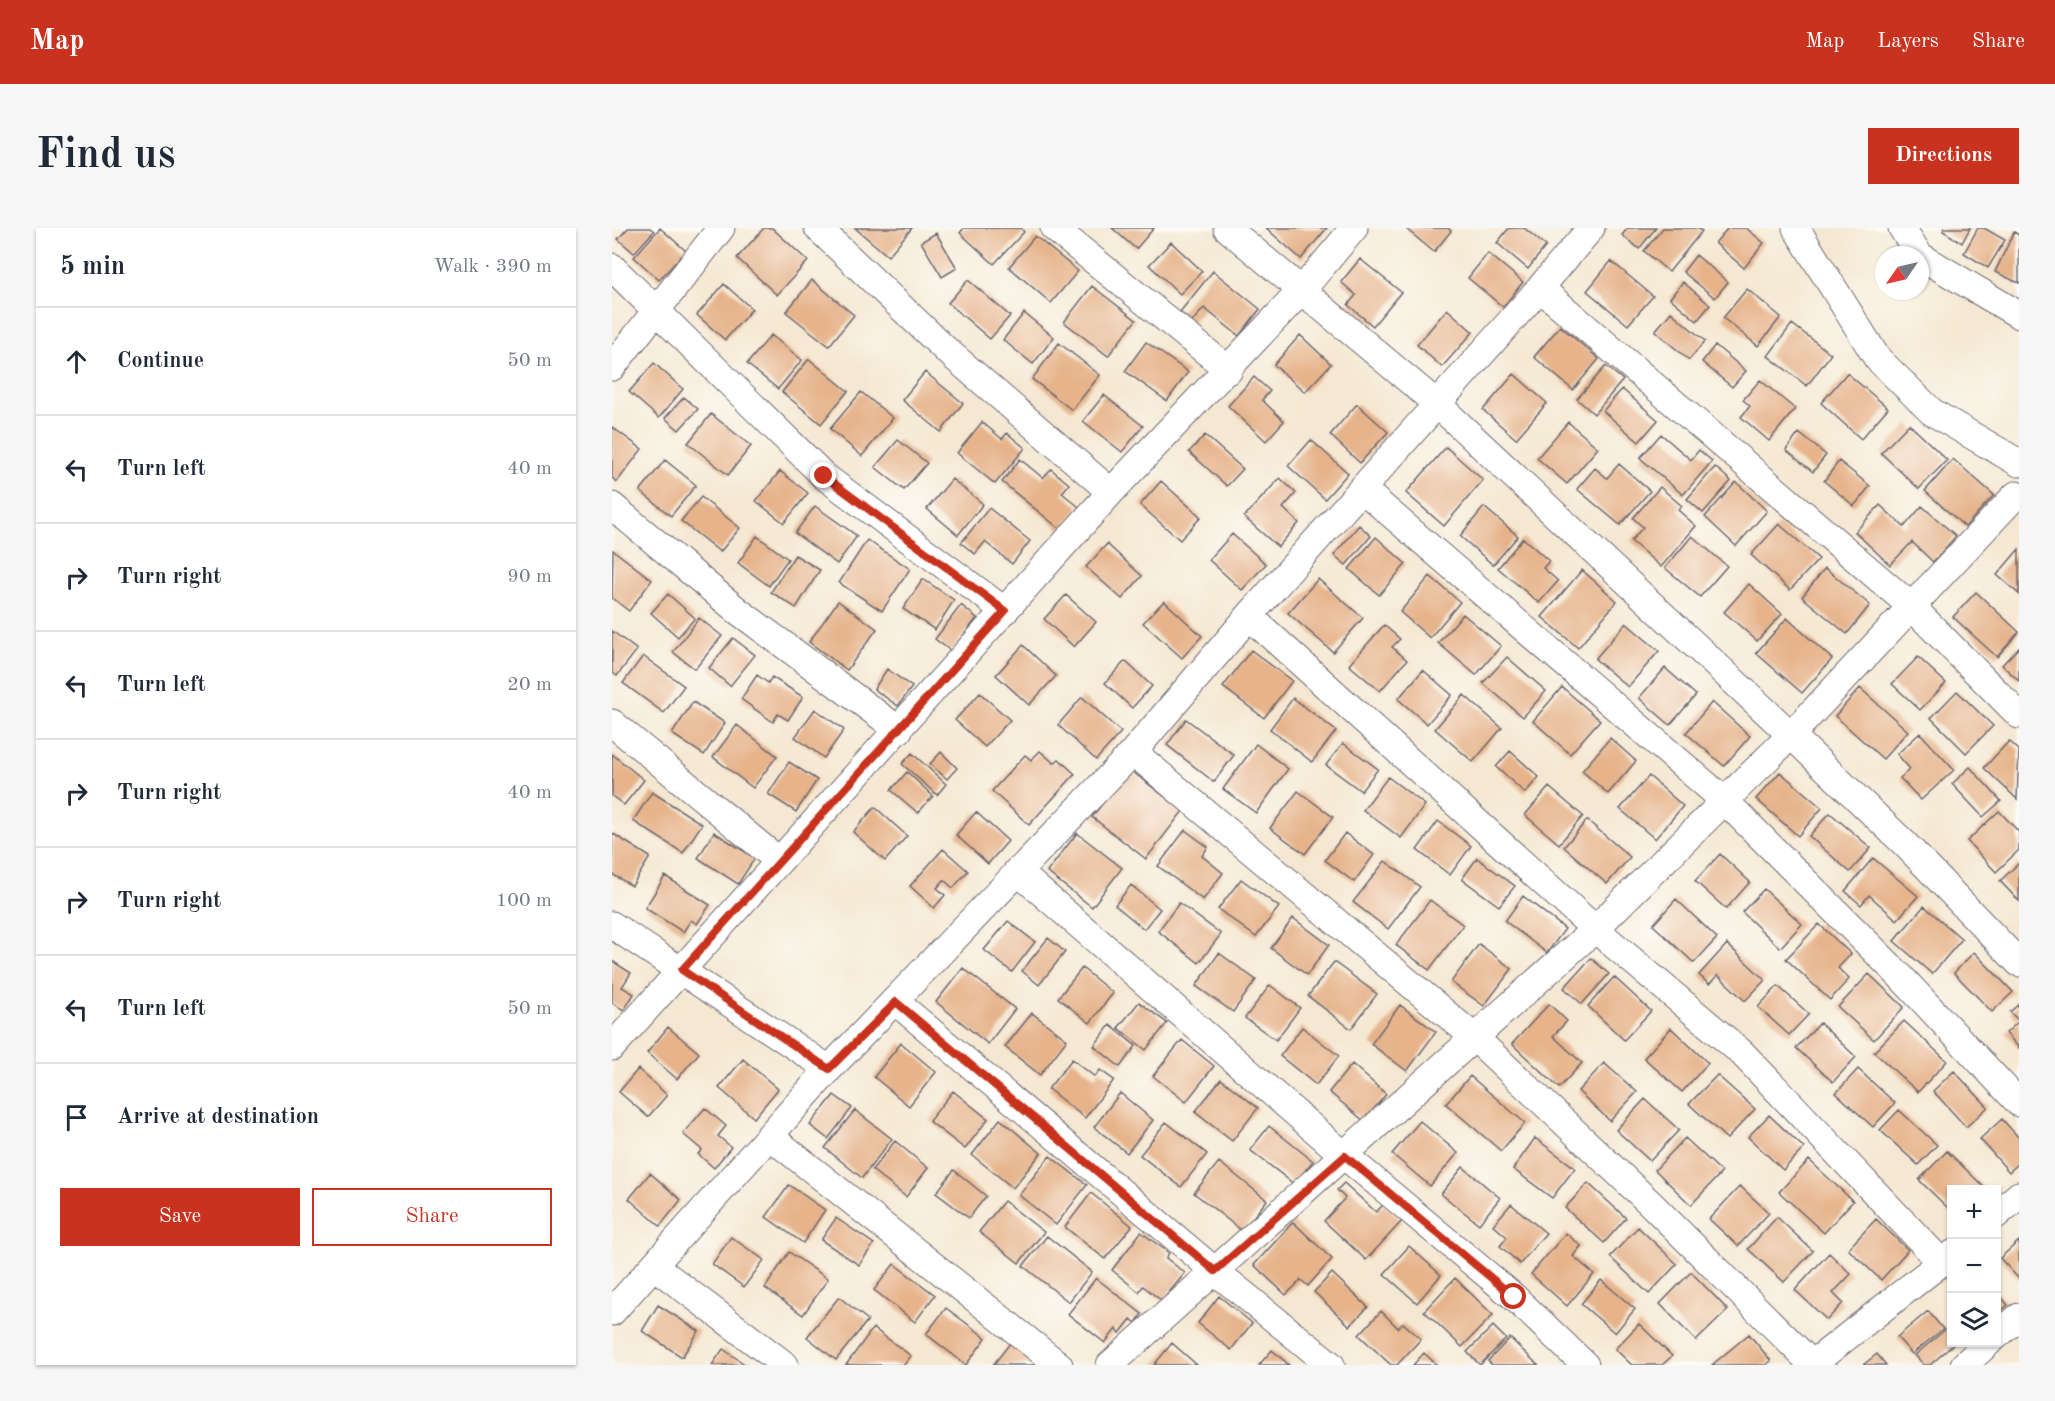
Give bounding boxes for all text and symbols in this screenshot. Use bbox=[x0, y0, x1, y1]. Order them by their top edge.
text: Map bbox=[30, 28, 84, 56]
text: Map bbox=[1805, 31, 1844, 52]
text: Layers bbox=[1877, 31, 1939, 52]
text: Share bbox=[1972, 31, 2025, 52]
button: Directions bbox=[1868, 128, 2019, 184]
text: Find us bbox=[36, 135, 175, 177]
north arrow bbox=[1875, 246, 1929, 300]
text: 5 min bbox=[60, 254, 125, 280]
text: Walk · 390 m bbox=[433, 257, 552, 277]
icon: ahead bbox=[60, 345, 93, 378]
text: Continue bbox=[117, 350, 204, 372]
text: 50 m bbox=[507, 351, 552, 371]
icon: left bbox=[60, 453, 93, 486]
text: Turn left bbox=[117, 458, 206, 480]
text: 40 m bbox=[507, 459, 552, 479]
route end bbox=[810, 462, 836, 488]
icon: right bbox=[60, 561, 93, 594]
text: Turn right bbox=[117, 566, 221, 588]
text: 90 m bbox=[507, 567, 552, 587]
icon: left bbox=[60, 669, 93, 702]
text: Turn left bbox=[117, 674, 206, 696]
text: 20 m bbox=[507, 675, 552, 695]
icon: right bbox=[60, 777, 93, 810]
text: Turn right bbox=[117, 782, 221, 804]
text: 40 m bbox=[507, 783, 552, 803]
icon: right bbox=[60, 885, 93, 918]
text: Turn right bbox=[117, 890, 221, 912]
text: 100 m bbox=[496, 891, 552, 911]
icon: left bbox=[60, 993, 93, 1026]
text: Turn left bbox=[117, 998, 206, 1020]
text: 50 m bbox=[507, 999, 552, 1019]
icon: arrive bbox=[60, 1101, 93, 1134]
text: Arrive at destination bbox=[117, 1106, 319, 1128]
map controls bbox=[1947, 1185, 2001, 1347]
button: + bbox=[1947, 1185, 2001, 1239]
button: Save bbox=[60, 1188, 300, 1246]
button: Share bbox=[312, 1188, 552, 1246]
button: − bbox=[1947, 1239, 2001, 1293]
route start bbox=[1500, 1283, 1526, 1309]
button: layers bbox=[1947, 1293, 2001, 1347]

